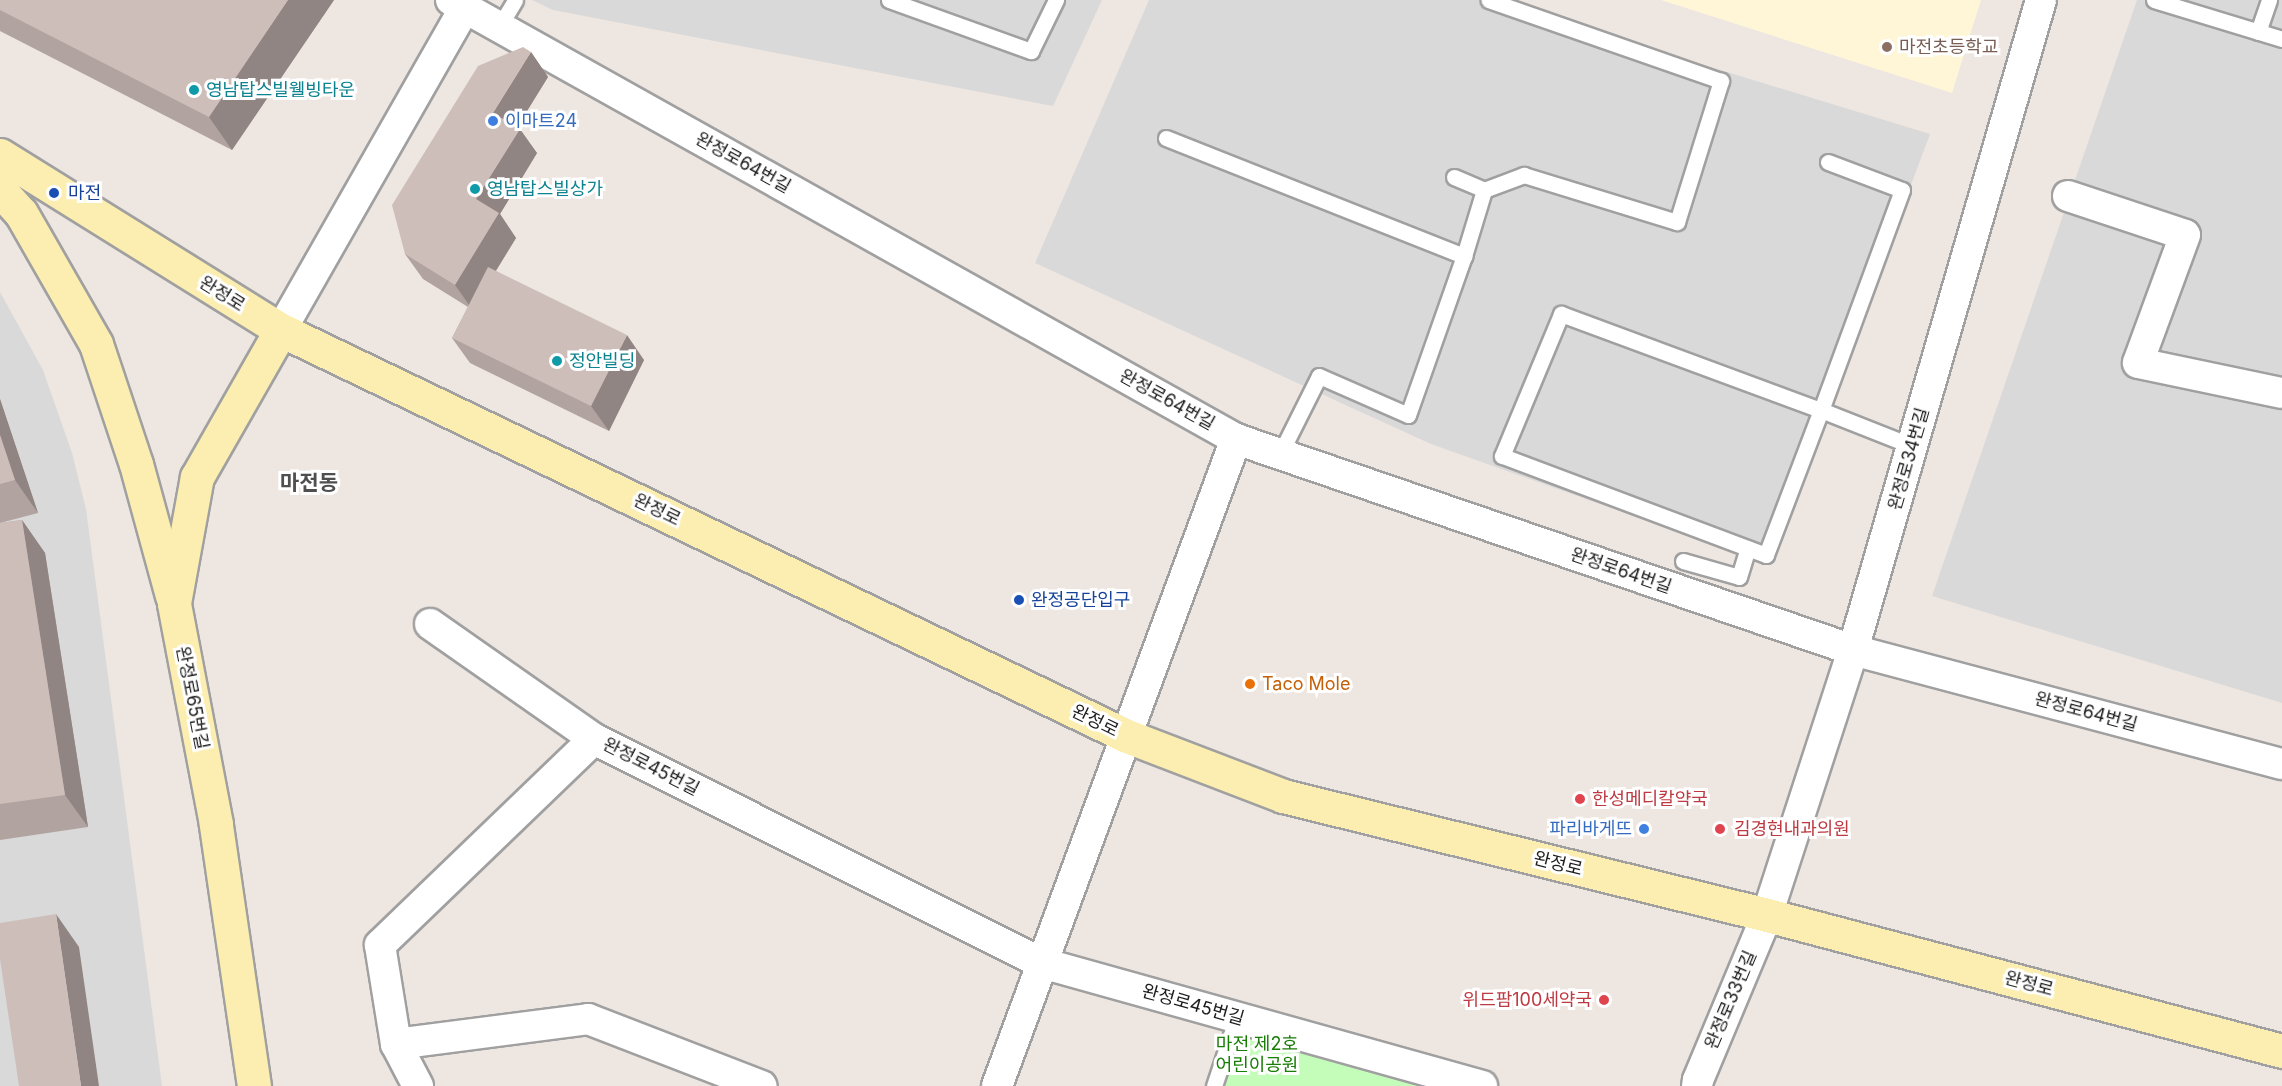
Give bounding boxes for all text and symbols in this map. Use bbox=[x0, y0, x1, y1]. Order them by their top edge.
place label: 마전초등학교 bbox=[1899, 36, 1998, 58]
marker: 마전초등학교 bbox=[1880, 40, 1894, 54]
place label: 영남탑스빌웰빙타운 bbox=[206, 79, 355, 101]
marker: 영남탑스빌웰빙타운 bbox=[187, 83, 201, 97]
place label: 이마트24 bbox=[505, 110, 577, 132]
marker: 이마트24 bbox=[486, 114, 500, 128]
street label: 완정로64번길 bbox=[692, 128, 794, 198]
place label: 영남탑스빌상가 bbox=[487, 178, 603, 200]
place label: 마전 bbox=[68, 182, 101, 204]
marker: 영남탑스빌상가 bbox=[468, 182, 482, 196]
marker: 마전 bbox=[45, 184, 63, 202]
street label: 완정로 bbox=[195, 272, 249, 316]
place label: 정안빌딩 bbox=[569, 350, 635, 372]
marker: 정안빌딩 bbox=[550, 354, 564, 368]
street label: 완정로64번길 bbox=[1116, 365, 1218, 435]
street label: 완정로34번길 bbox=[1884, 405, 1934, 513]
district label: 마전동 bbox=[280, 470, 338, 496]
street label: 완정로 bbox=[630, 489, 684, 531]
street label: 완정로64번길 bbox=[1568, 544, 1674, 598]
place label: 완정공단입구 bbox=[1031, 589, 1130, 611]
marker: 완정공단입구 bbox=[1012, 593, 1026, 607]
street label: 완정로65번길 bbox=[171, 644, 213, 752]
place label: Taco Mole bbox=[1262, 673, 1350, 695]
marker: Taco Mole bbox=[1243, 677, 1257, 691]
street label: 완정로64번길 bbox=[2032, 688, 2140, 736]
street label: 완정로 bbox=[1068, 700, 1122, 742]
street label: 완정로45번길 bbox=[599, 733, 703, 801]
place label: 한성메디칼약국 bbox=[1592, 788, 1708, 810]
marker: 한성메디칼약국 bbox=[1573, 792, 1587, 806]
place label: 파리바게뜨 bbox=[1549, 818, 1632, 840]
place label: 김경현내과의원 bbox=[1734, 818, 1850, 840]
marker: 김경현내과의원 bbox=[1711, 820, 1729, 838]
marker: 파리바게뜨 bbox=[1637, 822, 1651, 836]
street label: 완정로 bbox=[1531, 848, 1585, 880]
street label: 완정로33번길 bbox=[1701, 947, 1761, 1053]
street label: 완정로 bbox=[2002, 967, 2056, 1001]
street label: 완정로45번길 bbox=[1139, 980, 1247, 1030]
place label: 위드팜100세약국 bbox=[1463, 989, 1592, 1011]
marker: 위드팜100세약국 bbox=[1597, 993, 1611, 1007]
park label: 마전 제2호 어린이공원 bbox=[1216, 1034, 1298, 1076]

